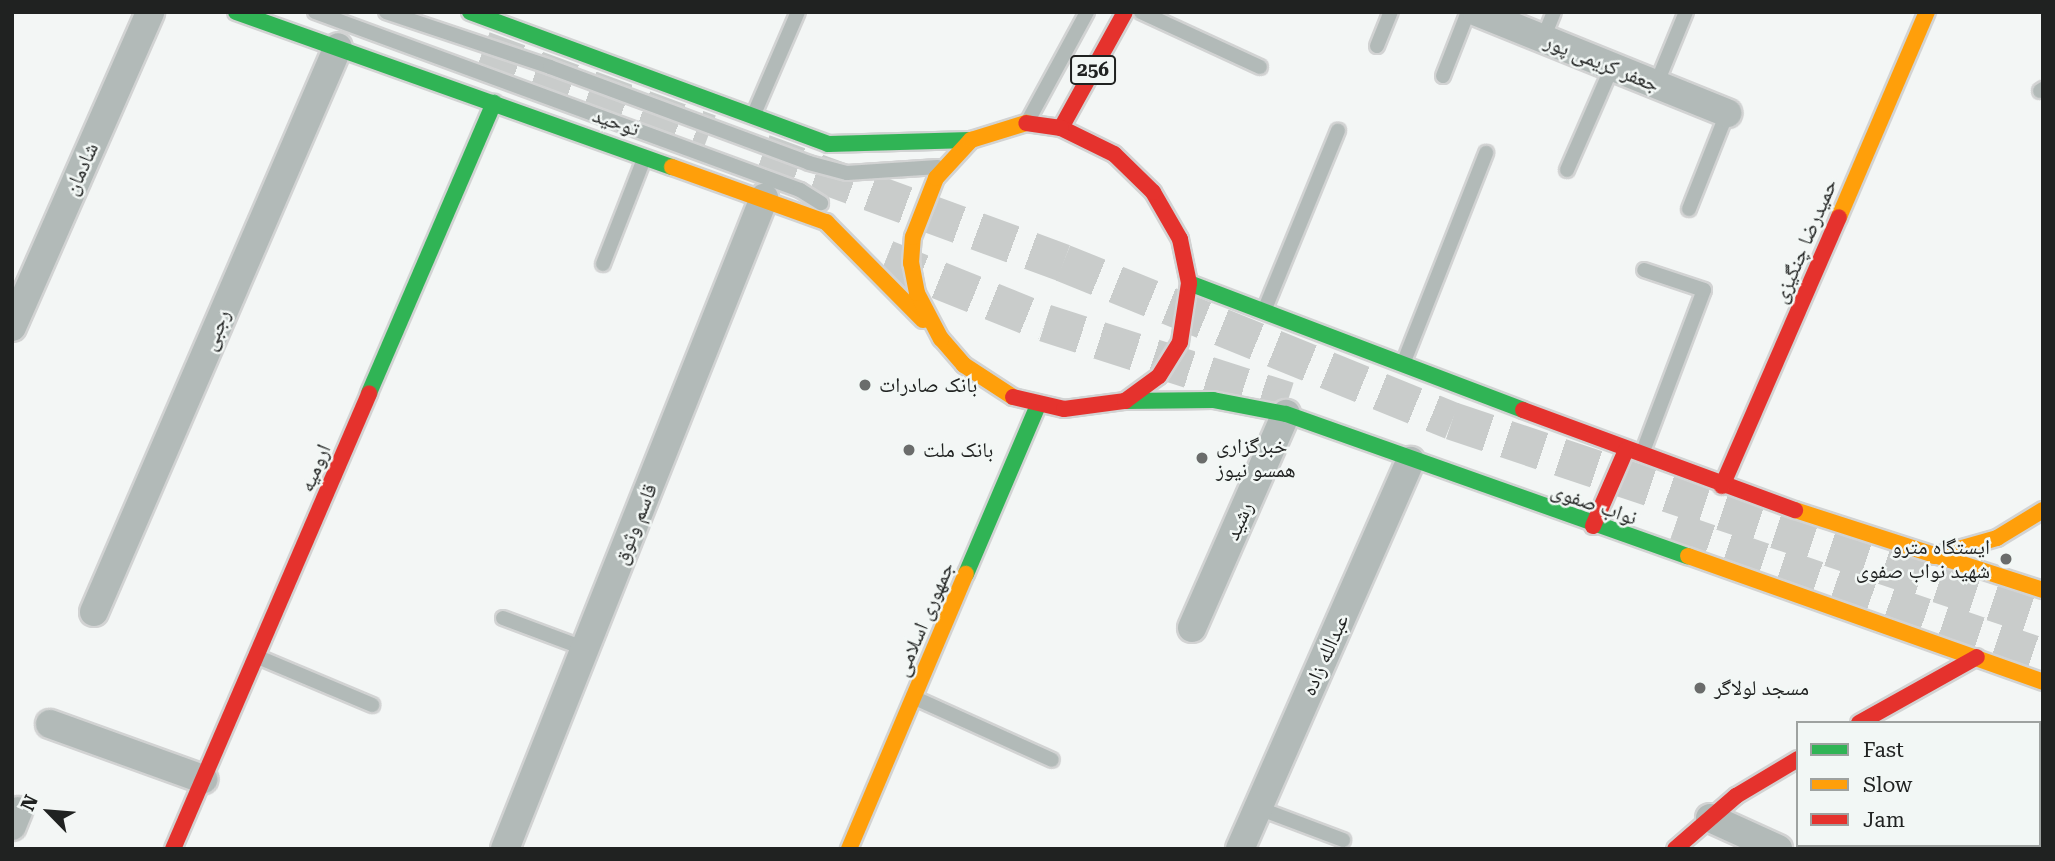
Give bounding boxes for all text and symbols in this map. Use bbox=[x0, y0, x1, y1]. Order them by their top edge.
street label: جعفر کریمی پور bbox=[1541, 28, 1663, 98]
road number: 256 bbox=[1068, 54, 1118, 86]
street label: توحید bbox=[589, 102, 643, 142]
street label: شادمان bbox=[58, 139, 104, 199]
street label: حمیدرضا چنگیزی bbox=[1767, 175, 1843, 307]
street label: رجبی bbox=[196, 306, 236, 354]
place label: بانک صادرات bbox=[879, 372, 977, 398]
marker: بانک صادرات bbox=[857, 377, 873, 393]
place label: خبرگزاری همسو نیوز bbox=[1216, 433, 1296, 483]
place label: بانک ملت bbox=[923, 437, 993, 463]
street label: ارومیه bbox=[294, 440, 336, 496]
marker: بانک ملت bbox=[901, 442, 917, 458]
marker: خبرگزاری همسو نیوز bbox=[1194, 450, 1210, 466]
street label: نواب صفوی bbox=[1548, 478, 1640, 530]
street label: قاسم وثوق bbox=[607, 480, 663, 568]
street label: رشید bbox=[1219, 498, 1259, 544]
place label: ایستگاه مترو شهید نواب صفوی bbox=[1856, 534, 1990, 584]
marker: ایستگاه مترو شهید نواب صفوی bbox=[1996, 549, 2016, 569]
street label: جمهوری اسلامی bbox=[889, 558, 959, 680]
street label: عبدالله زاده bbox=[1296, 610, 1354, 700]
place label: مسجد لولاگر bbox=[1714, 675, 1809, 701]
marker: مسجد لولاگر bbox=[1692, 680, 1708, 696]
legend bbox=[1796, 721, 2041, 847]
text: Fast bbox=[1863, 738, 1904, 762]
text: Slow bbox=[1863, 773, 1912, 797]
north arrow bbox=[14, 777, 84, 847]
text: N bbox=[16, 791, 43, 814]
text: Jam bbox=[1863, 808, 1905, 832]

